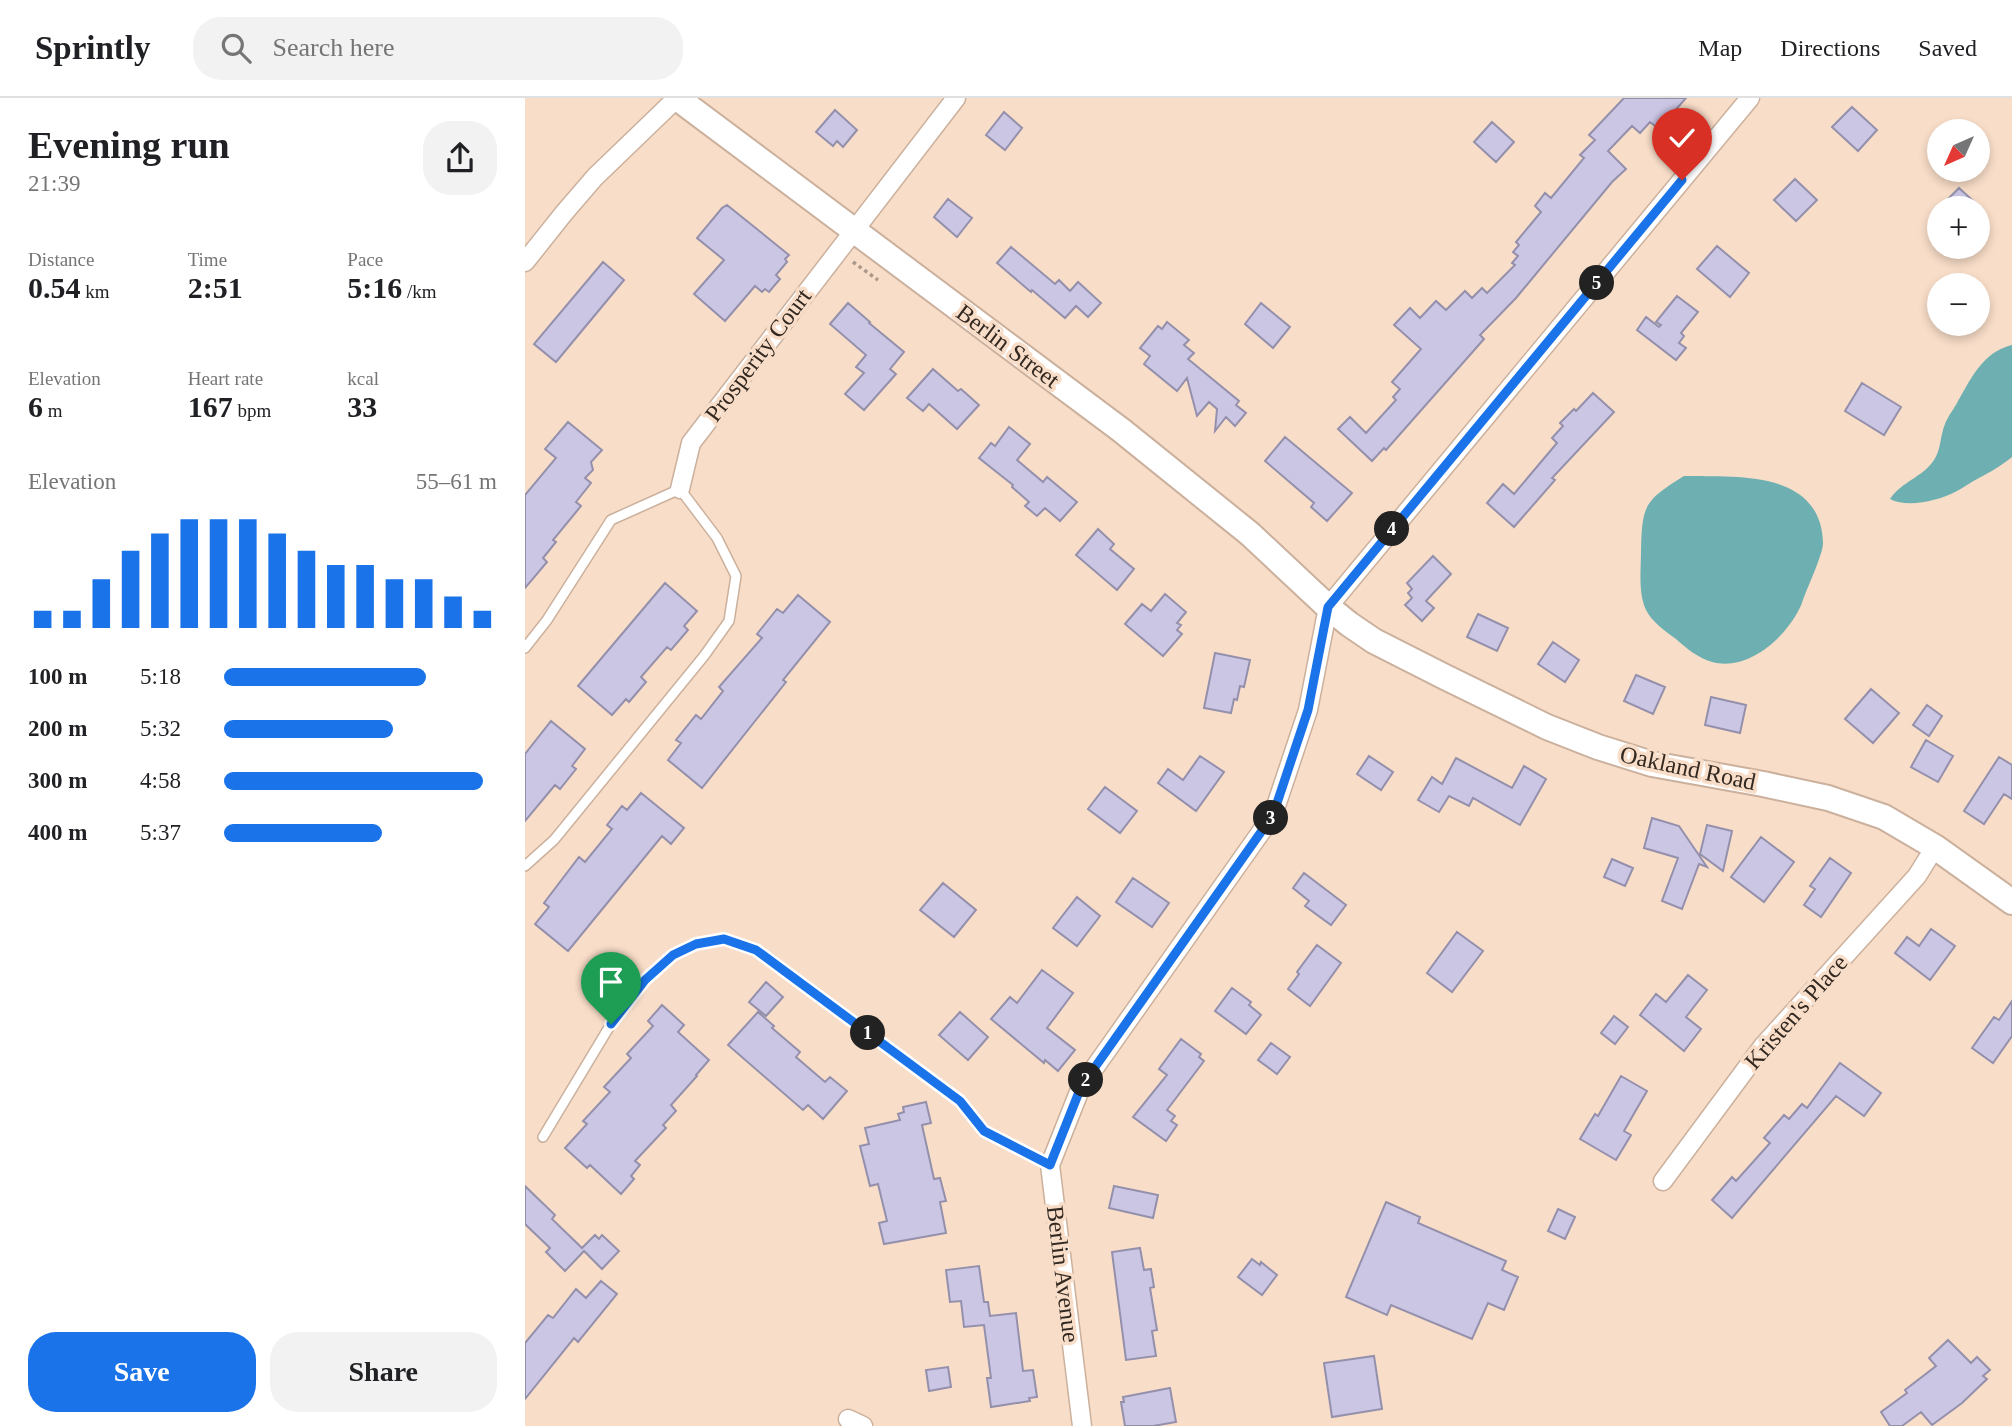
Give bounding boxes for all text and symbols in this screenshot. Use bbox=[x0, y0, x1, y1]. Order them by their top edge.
search box bbox=[193, 17, 683, 80]
icon: search bbox=[217, 29, 255, 67]
text: Sprintly bbox=[35, 30, 151, 66]
text: Search here bbox=[273, 33, 395, 62]
text: Map bbox=[1698, 35, 1742, 61]
text: Directions bbox=[1780, 35, 1880, 61]
text: Saved bbox=[1918, 35, 1977, 61]
pin bbox=[1652, 108, 1712, 180]
icon: check bbox=[1663, 119, 1701, 157]
north arrow bbox=[1927, 119, 1990, 182]
map controls bbox=[1927, 119, 1990, 336]
button: share bbox=[423, 121, 497, 195]
text: Evening run bbox=[28, 124, 230, 166]
text: 21:39 bbox=[28, 171, 80, 196]
button: + bbox=[1927, 196, 1990, 259]
text: Distance bbox=[28, 249, 94, 270]
text: Time bbox=[188, 249, 227, 270]
text: Pace bbox=[347, 249, 383, 270]
pin: 5 bbox=[1579, 266, 1615, 300]
text: 0.54 bbox=[28, 271, 81, 304]
text: 2:51 bbox=[188, 271, 243, 304]
text: 5:16 bbox=[347, 271, 402, 304]
text: 5 bbox=[1592, 272, 1601, 293]
button: − bbox=[1927, 273, 1990, 336]
text: km bbox=[81, 281, 110, 302]
text: /km bbox=[402, 281, 437, 302]
street label: Prosperity Court bbox=[700, 283, 817, 426]
street label: Berlin Street bbox=[951, 299, 1065, 393]
text: Elevation bbox=[28, 368, 101, 389]
text: Heart rate bbox=[188, 368, 263, 389]
text: kcal bbox=[347, 368, 379, 389]
text: 6 bbox=[28, 390, 43, 423]
text: 167 bbox=[188, 390, 233, 423]
text: 33 bbox=[347, 390, 377, 423]
text: m bbox=[43, 400, 63, 421]
text: bpm bbox=[233, 400, 271, 421]
text: Elevation bbox=[28, 469, 116, 494]
text: 55–61 m bbox=[416, 469, 497, 494]
pin: 4 bbox=[1375, 512, 1409, 546]
text: 4 bbox=[1387, 518, 1396, 539]
text: 100 m bbox=[28, 664, 87, 689]
text: 5:18 bbox=[140, 664, 181, 689]
text: 200 m bbox=[28, 716, 87, 741]
text: 5:32 bbox=[140, 716, 181, 741]
street label: Oakland Road bbox=[1618, 741, 1758, 795]
text: 300 m bbox=[28, 768, 87, 793]
text: 4:58 bbox=[140, 768, 181, 793]
pin: 3 bbox=[1253, 800, 1289, 836]
text: 3 bbox=[1266, 807, 1275, 828]
text: 400 m bbox=[28, 820, 87, 845]
text: 5:37 bbox=[140, 820, 181, 845]
street label: Kristen's Place bbox=[1740, 950, 1852, 1074]
pin bbox=[581, 952, 641, 1024]
icon: arrive bbox=[592, 963, 630, 1001]
pin: 1 bbox=[851, 1016, 885, 1051]
text: 1 bbox=[863, 1022, 872, 1043]
pin: 2 bbox=[1069, 1062, 1103, 1098]
text: 2 bbox=[1081, 1069, 1090, 1090]
street label: Berlin Avenue bbox=[1042, 1204, 1084, 1344]
button: Save bbox=[28, 1332, 256, 1412]
button: Share bbox=[270, 1332, 497, 1412]

